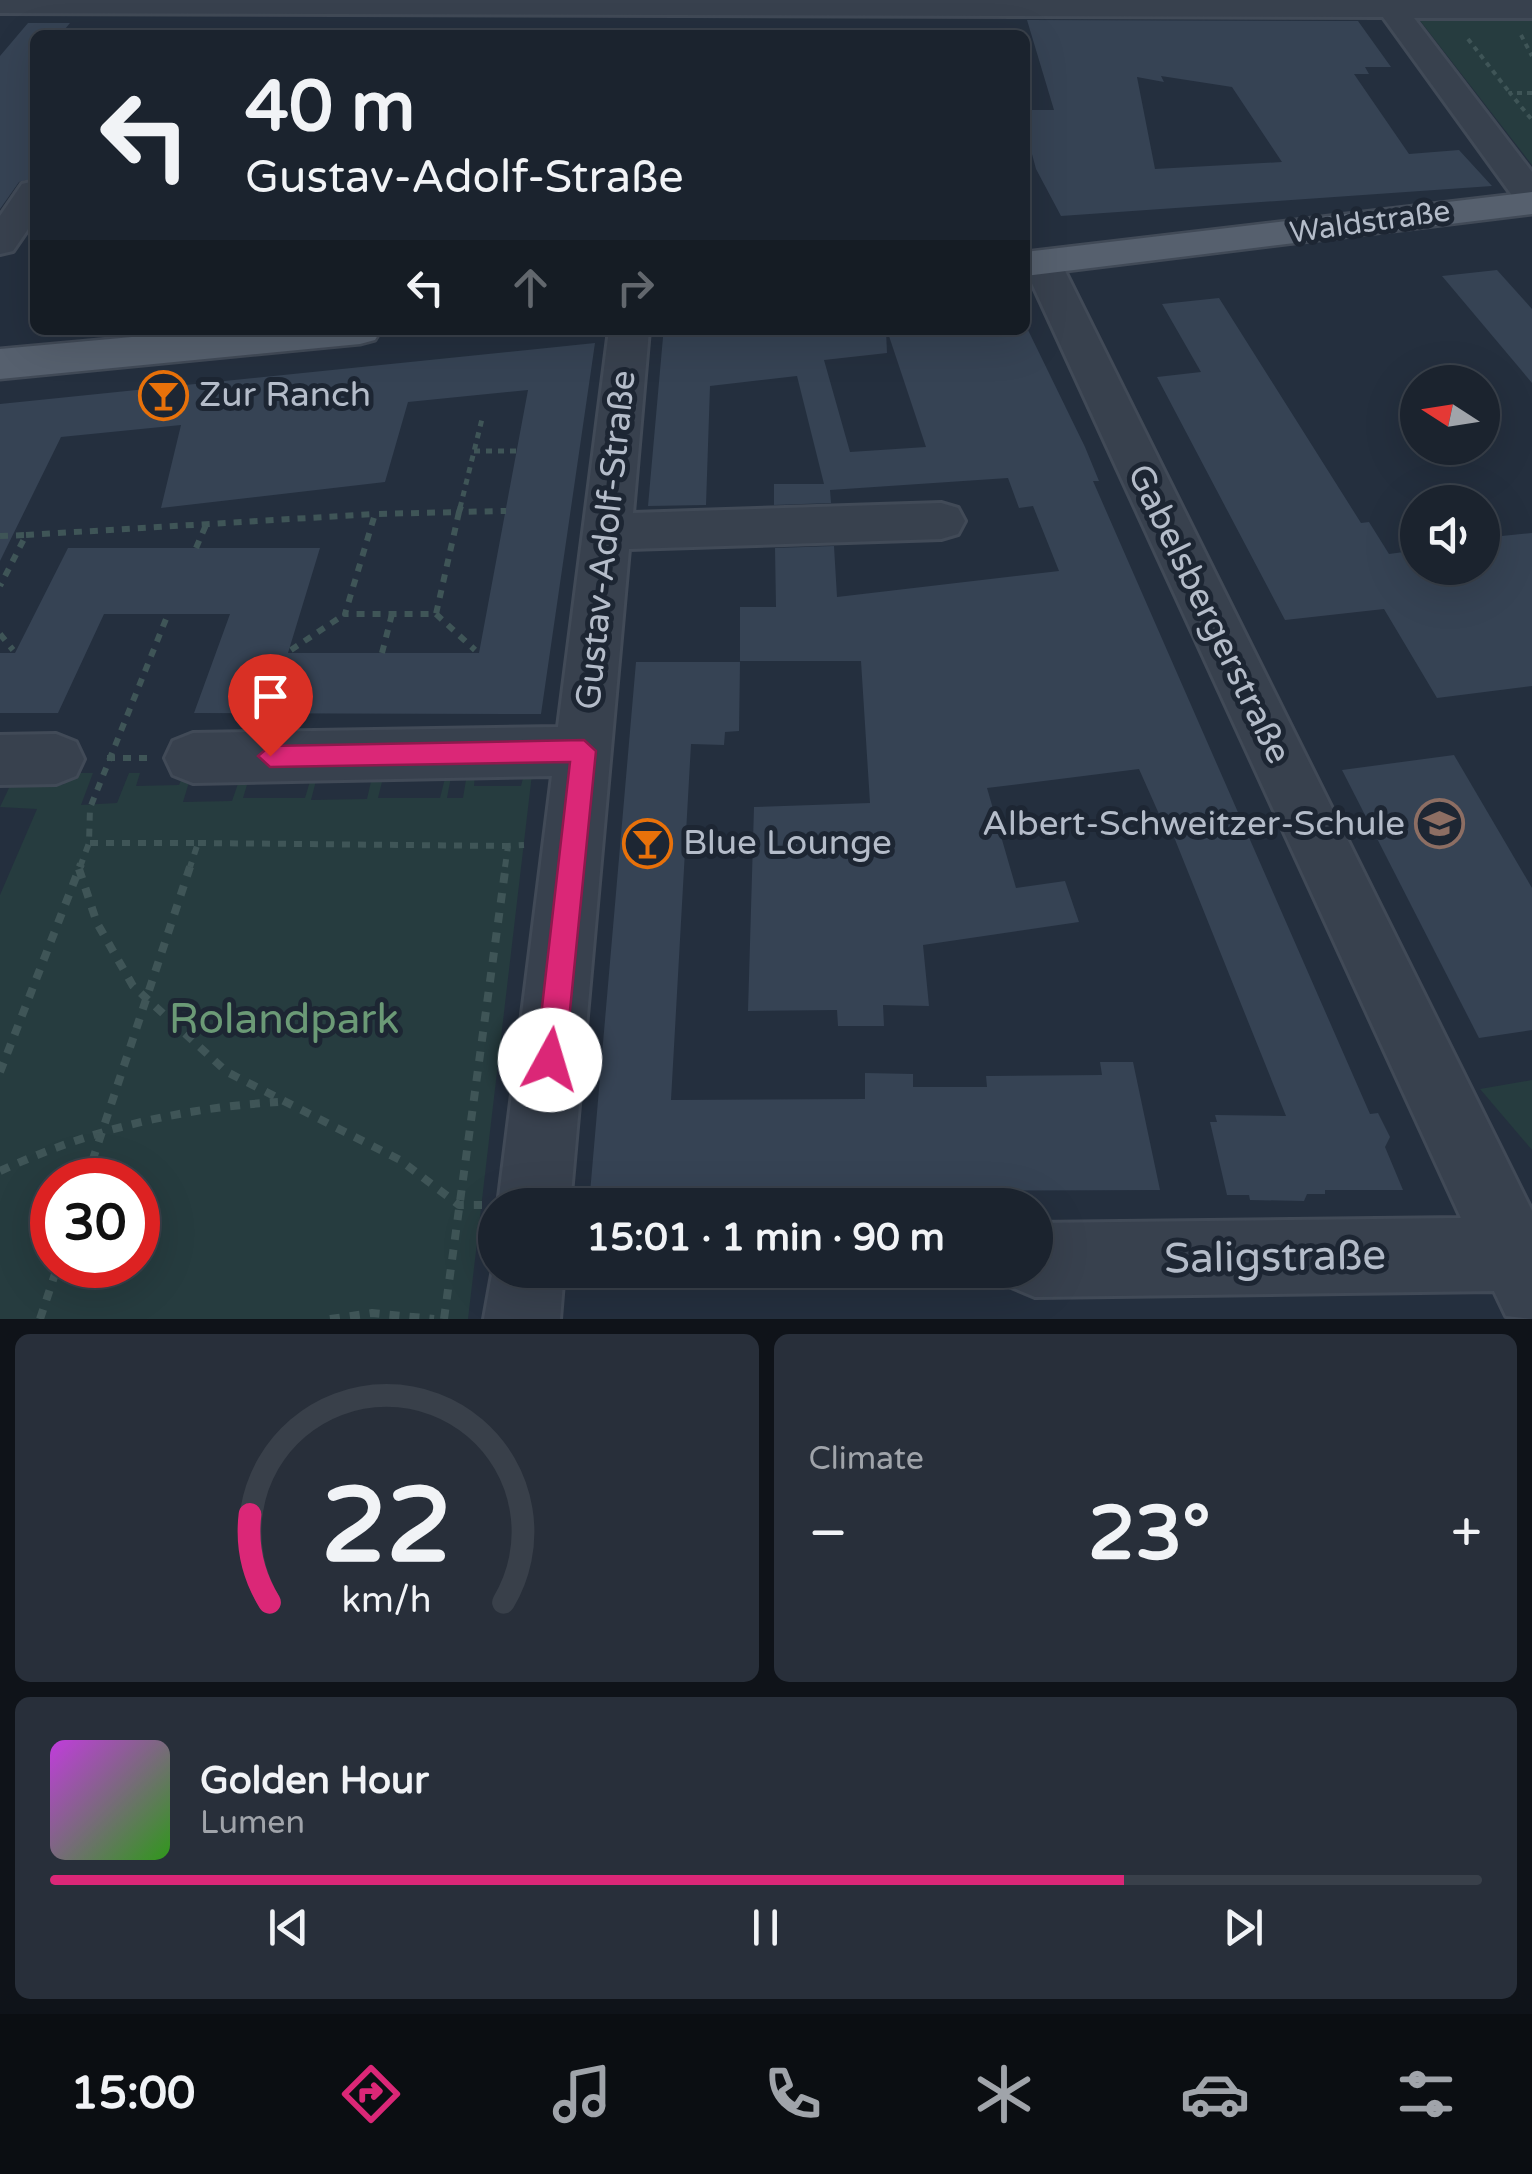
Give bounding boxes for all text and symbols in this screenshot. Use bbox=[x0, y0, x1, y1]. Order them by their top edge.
text: 40 m bbox=[245, 66, 415, 150]
icon: left bbox=[80, 70, 210, 200]
text: Gustav-Adolf-Straße bbox=[245, 151, 684, 205]
street label: Waldstraße bbox=[1287, 192, 1453, 252]
icon: left bbox=[398, 260, 453, 315]
icon: ahead bbox=[503, 260, 558, 315]
icon: right bbox=[608, 260, 663, 315]
north arrow bbox=[1400, 365, 1500, 465]
map controls bbox=[1400, 365, 1500, 585]
street label: Gustav-Adolf-Straße bbox=[567, 368, 645, 712]
bar icon: Zur Ranch bbox=[138, 369, 190, 421]
place label: Zur Ranch bbox=[199, 374, 371, 416]
street label: Gabelsbergerstraße bbox=[1118, 457, 1300, 771]
button: sound bbox=[1400, 485, 1500, 585]
pin bbox=[228, 654, 313, 757]
icon: arrive bbox=[243, 669, 298, 724]
school or university icon: Albert-Schweitzer-Schule bbox=[1414, 798, 1466, 850]
place label: Albert-Schweitzer-Schule bbox=[982, 803, 1405, 845]
bar icon: Blue Lounge bbox=[622, 817, 674, 869]
place label: Blue Lounge bbox=[683, 822, 892, 864]
park label: Rolandpark bbox=[169, 994, 399, 1045]
position arrow bbox=[498, 1008, 602, 1112]
speed limit sign: 30 bbox=[30, 1158, 160, 1288]
text: 15:01 · 1 min · 90 m bbox=[586, 1215, 945, 1261]
street label: Saligstraße bbox=[1164, 1230, 1386, 1284]
text: Climate bbox=[809, 1440, 924, 1478]
text: 22 bbox=[321, 1465, 452, 1590]
text: 23° bbox=[1088, 1489, 1211, 1579]
text: − bbox=[809, 1501, 848, 1567]
text: + bbox=[1451, 1501, 1482, 1567]
text: km/h bbox=[342, 1579, 432, 1622]
text: Golden Hour bbox=[200, 1758, 429, 1804]
text: Lumen bbox=[200, 1804, 305, 1842]
icon: previous bbox=[261, 1900, 316, 1955]
icon: pause bbox=[738, 1900, 793, 1955]
icon: next bbox=[1216, 1900, 1271, 1955]
icon: directions bbox=[336, 2059, 406, 2129]
icon: music bbox=[547, 2059, 617, 2129]
icon: phone bbox=[758, 2059, 828, 2129]
icon: climate bbox=[969, 2059, 1039, 2129]
icon: car bbox=[1180, 2059, 1250, 2129]
icon: filters bbox=[1391, 2059, 1461, 2129]
text: 15:00 bbox=[71, 2067, 195, 2121]

